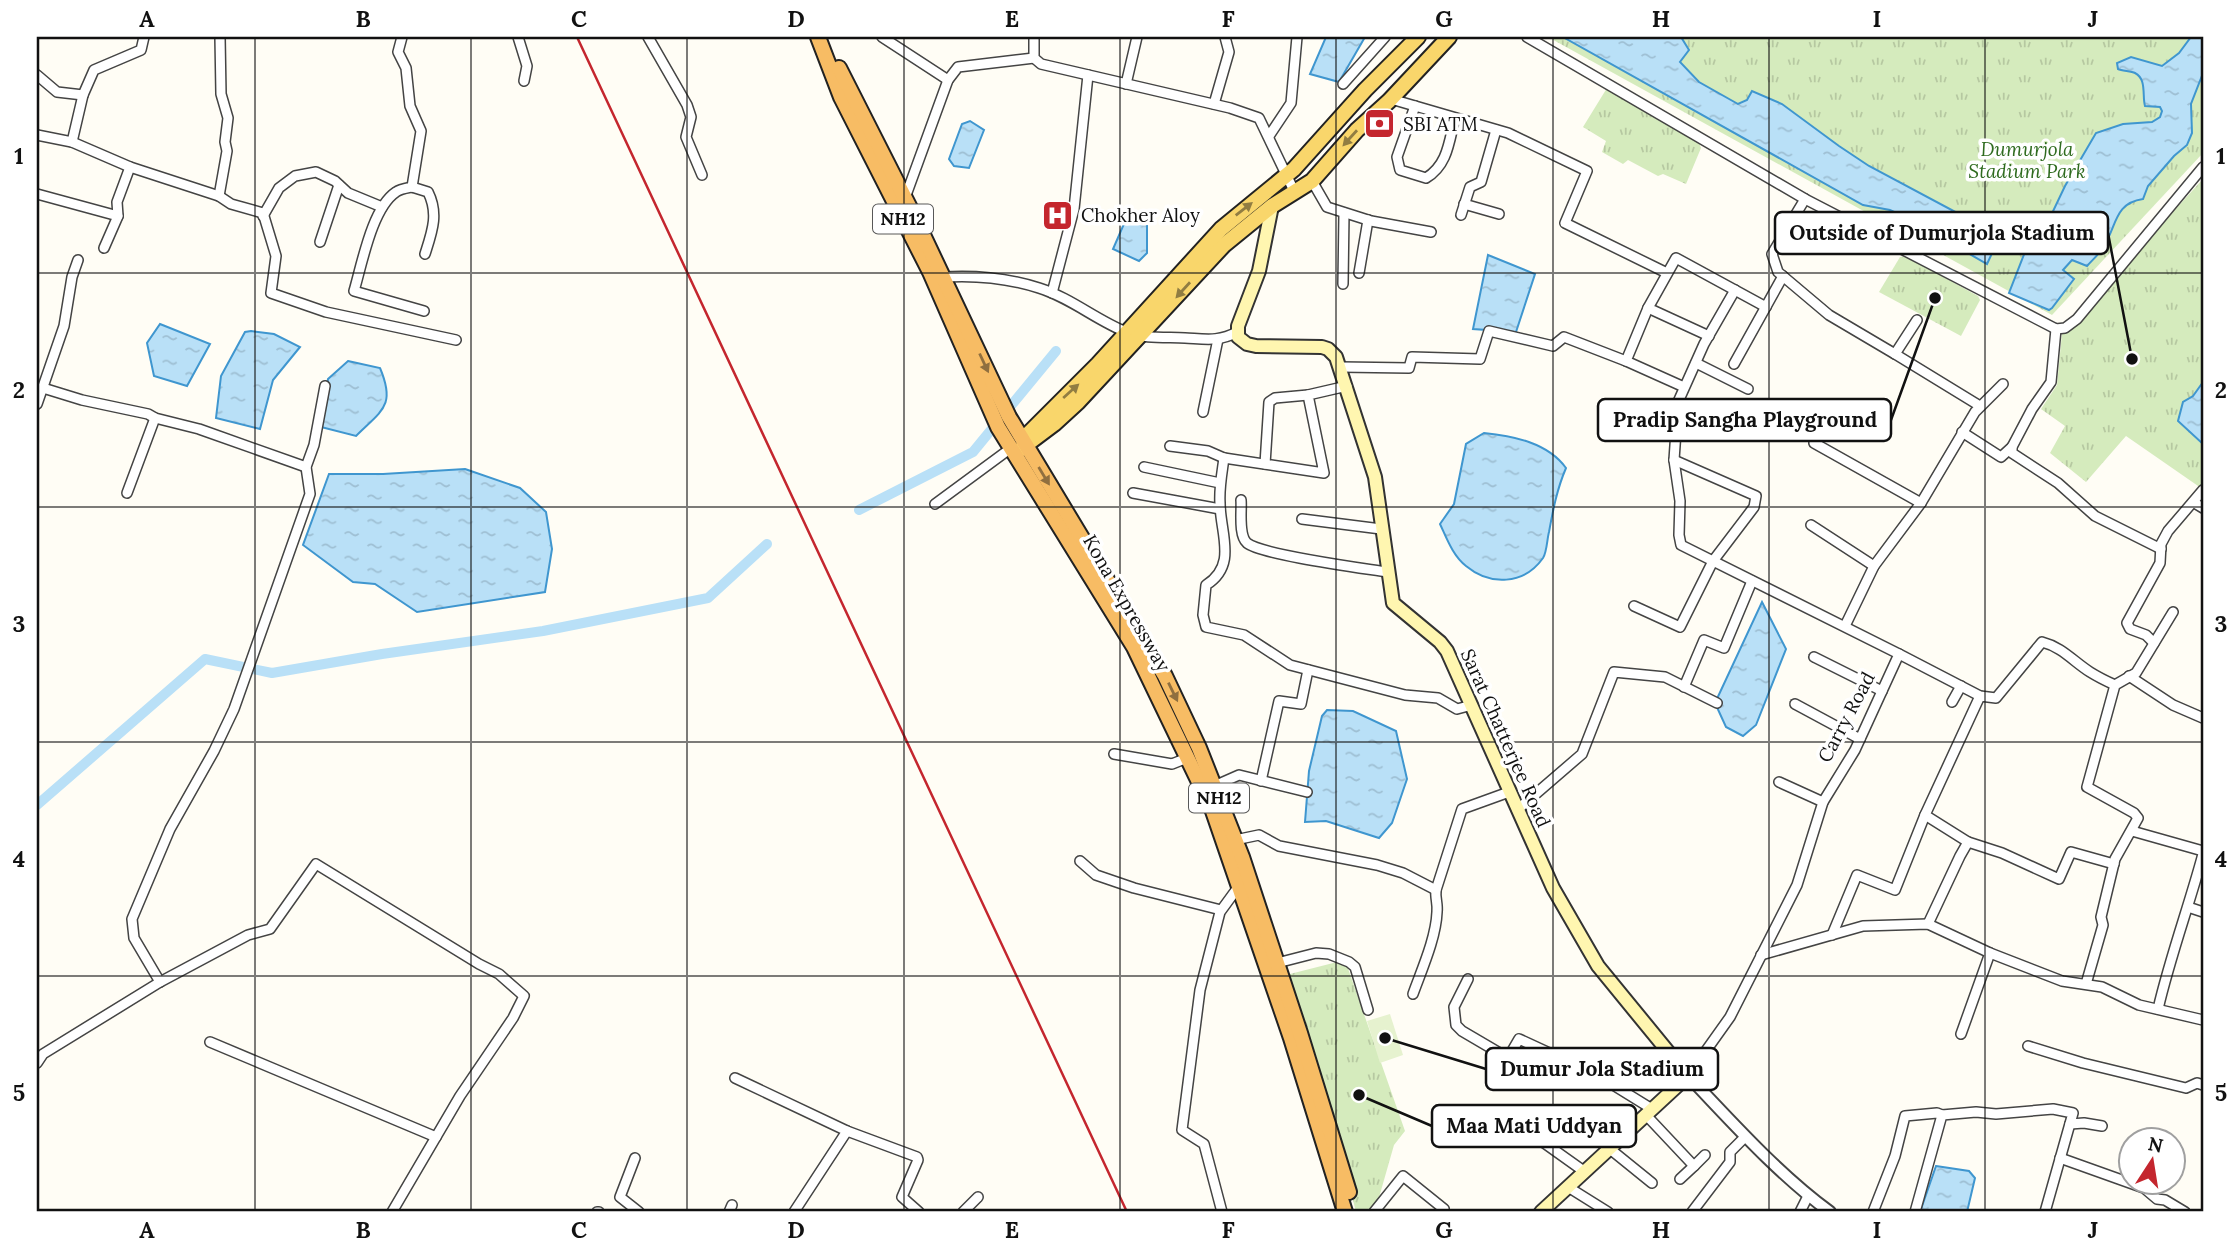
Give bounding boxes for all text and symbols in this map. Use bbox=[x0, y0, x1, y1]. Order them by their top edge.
text: A bbox=[139, 4, 155, 33]
text: B bbox=[355, 4, 371, 33]
text: C bbox=[571, 4, 587, 33]
text: D bbox=[787, 4, 805, 33]
text: E bbox=[1005, 4, 1019, 33]
text: F bbox=[1221, 4, 1235, 33]
text: G bbox=[1435, 4, 1453, 33]
text: H bbox=[1652, 4, 1670, 33]
text: I bbox=[1873, 4, 1881, 33]
text: J bbox=[2088, 4, 2098, 33]
bank icon: SBI ATM bbox=[1363, 107, 1397, 141]
place label: SBI ATM bbox=[1403, 112, 1478, 136]
one-way arrow bbox=[1342, 129, 1358, 147]
park label: Dumurjola Stadium Park bbox=[1968, 137, 2086, 183]
text: 1 bbox=[14, 141, 24, 170]
text: 1 bbox=[2216, 141, 2226, 170]
hospital icon: Chokher Aloy bbox=[1041, 198, 1075, 232]
one-way arrow bbox=[1235, 202, 1253, 217]
place label: Chokher Aloy bbox=[1081, 203, 1200, 227]
road number: NH12 bbox=[873, 204, 933, 233]
callout: Outside of Dumurjola Stadium bbox=[1775, 212, 2108, 254]
text: Outside of Dumurjola Stadium bbox=[1789, 219, 2095, 246]
one-way arrow bbox=[1176, 281, 1192, 298]
one-way arrow bbox=[979, 353, 990, 374]
text: 2 bbox=[13, 375, 25, 404]
text: 2 bbox=[2215, 375, 2227, 404]
one-way arrow bbox=[1062, 384, 1079, 400]
callout: Pradip Sangha Playground bbox=[1598, 399, 1891, 441]
text: Pradip Sangha Playground bbox=[1613, 406, 1877, 433]
one-way arrow bbox=[1038, 466, 1050, 485]
street label: Kona Expressway bbox=[1078, 530, 1176, 676]
text: 3 bbox=[13, 609, 25, 638]
text: 3 bbox=[2215, 609, 2227, 638]
street label: Sarat Chatterjee Road bbox=[1456, 645, 1556, 831]
street label: Carry Road bbox=[1812, 668, 1880, 766]
one-way arrow bbox=[1167, 682, 1178, 702]
road number: NH12 bbox=[1189, 784, 1249, 812]
text: 4 bbox=[13, 844, 25, 873]
text: 4 bbox=[2215, 844, 2227, 873]
callout: Dumur Jola Stadium bbox=[1486, 1048, 1718, 1090]
text: Dumur Jola Stadium bbox=[1500, 1055, 1704, 1082]
text: 5 bbox=[13, 1078, 25, 1107]
text: 5 bbox=[2215, 1078, 2227, 1107]
callout: Maa Mati Uddyan bbox=[1432, 1105, 1636, 1147]
text: Maa Mati Uddyan bbox=[1446, 1112, 1622, 1139]
north arrow bbox=[2118, 1126, 2188, 1196]
text: N bbox=[2146, 1131, 2166, 1158]
text: A bbox=[139, 1215, 155, 1244]
text: B bbox=[355, 1215, 371, 1244]
text: C bbox=[571, 1215, 587, 1244]
text: D bbox=[787, 1215, 805, 1244]
text: E bbox=[1005, 1215, 1019, 1244]
text: F bbox=[1221, 1215, 1235, 1244]
text: G bbox=[1435, 1215, 1453, 1244]
text: H bbox=[1652, 1215, 1670, 1244]
text: I bbox=[1873, 1215, 1881, 1244]
text: J bbox=[2088, 1215, 2098, 1244]

